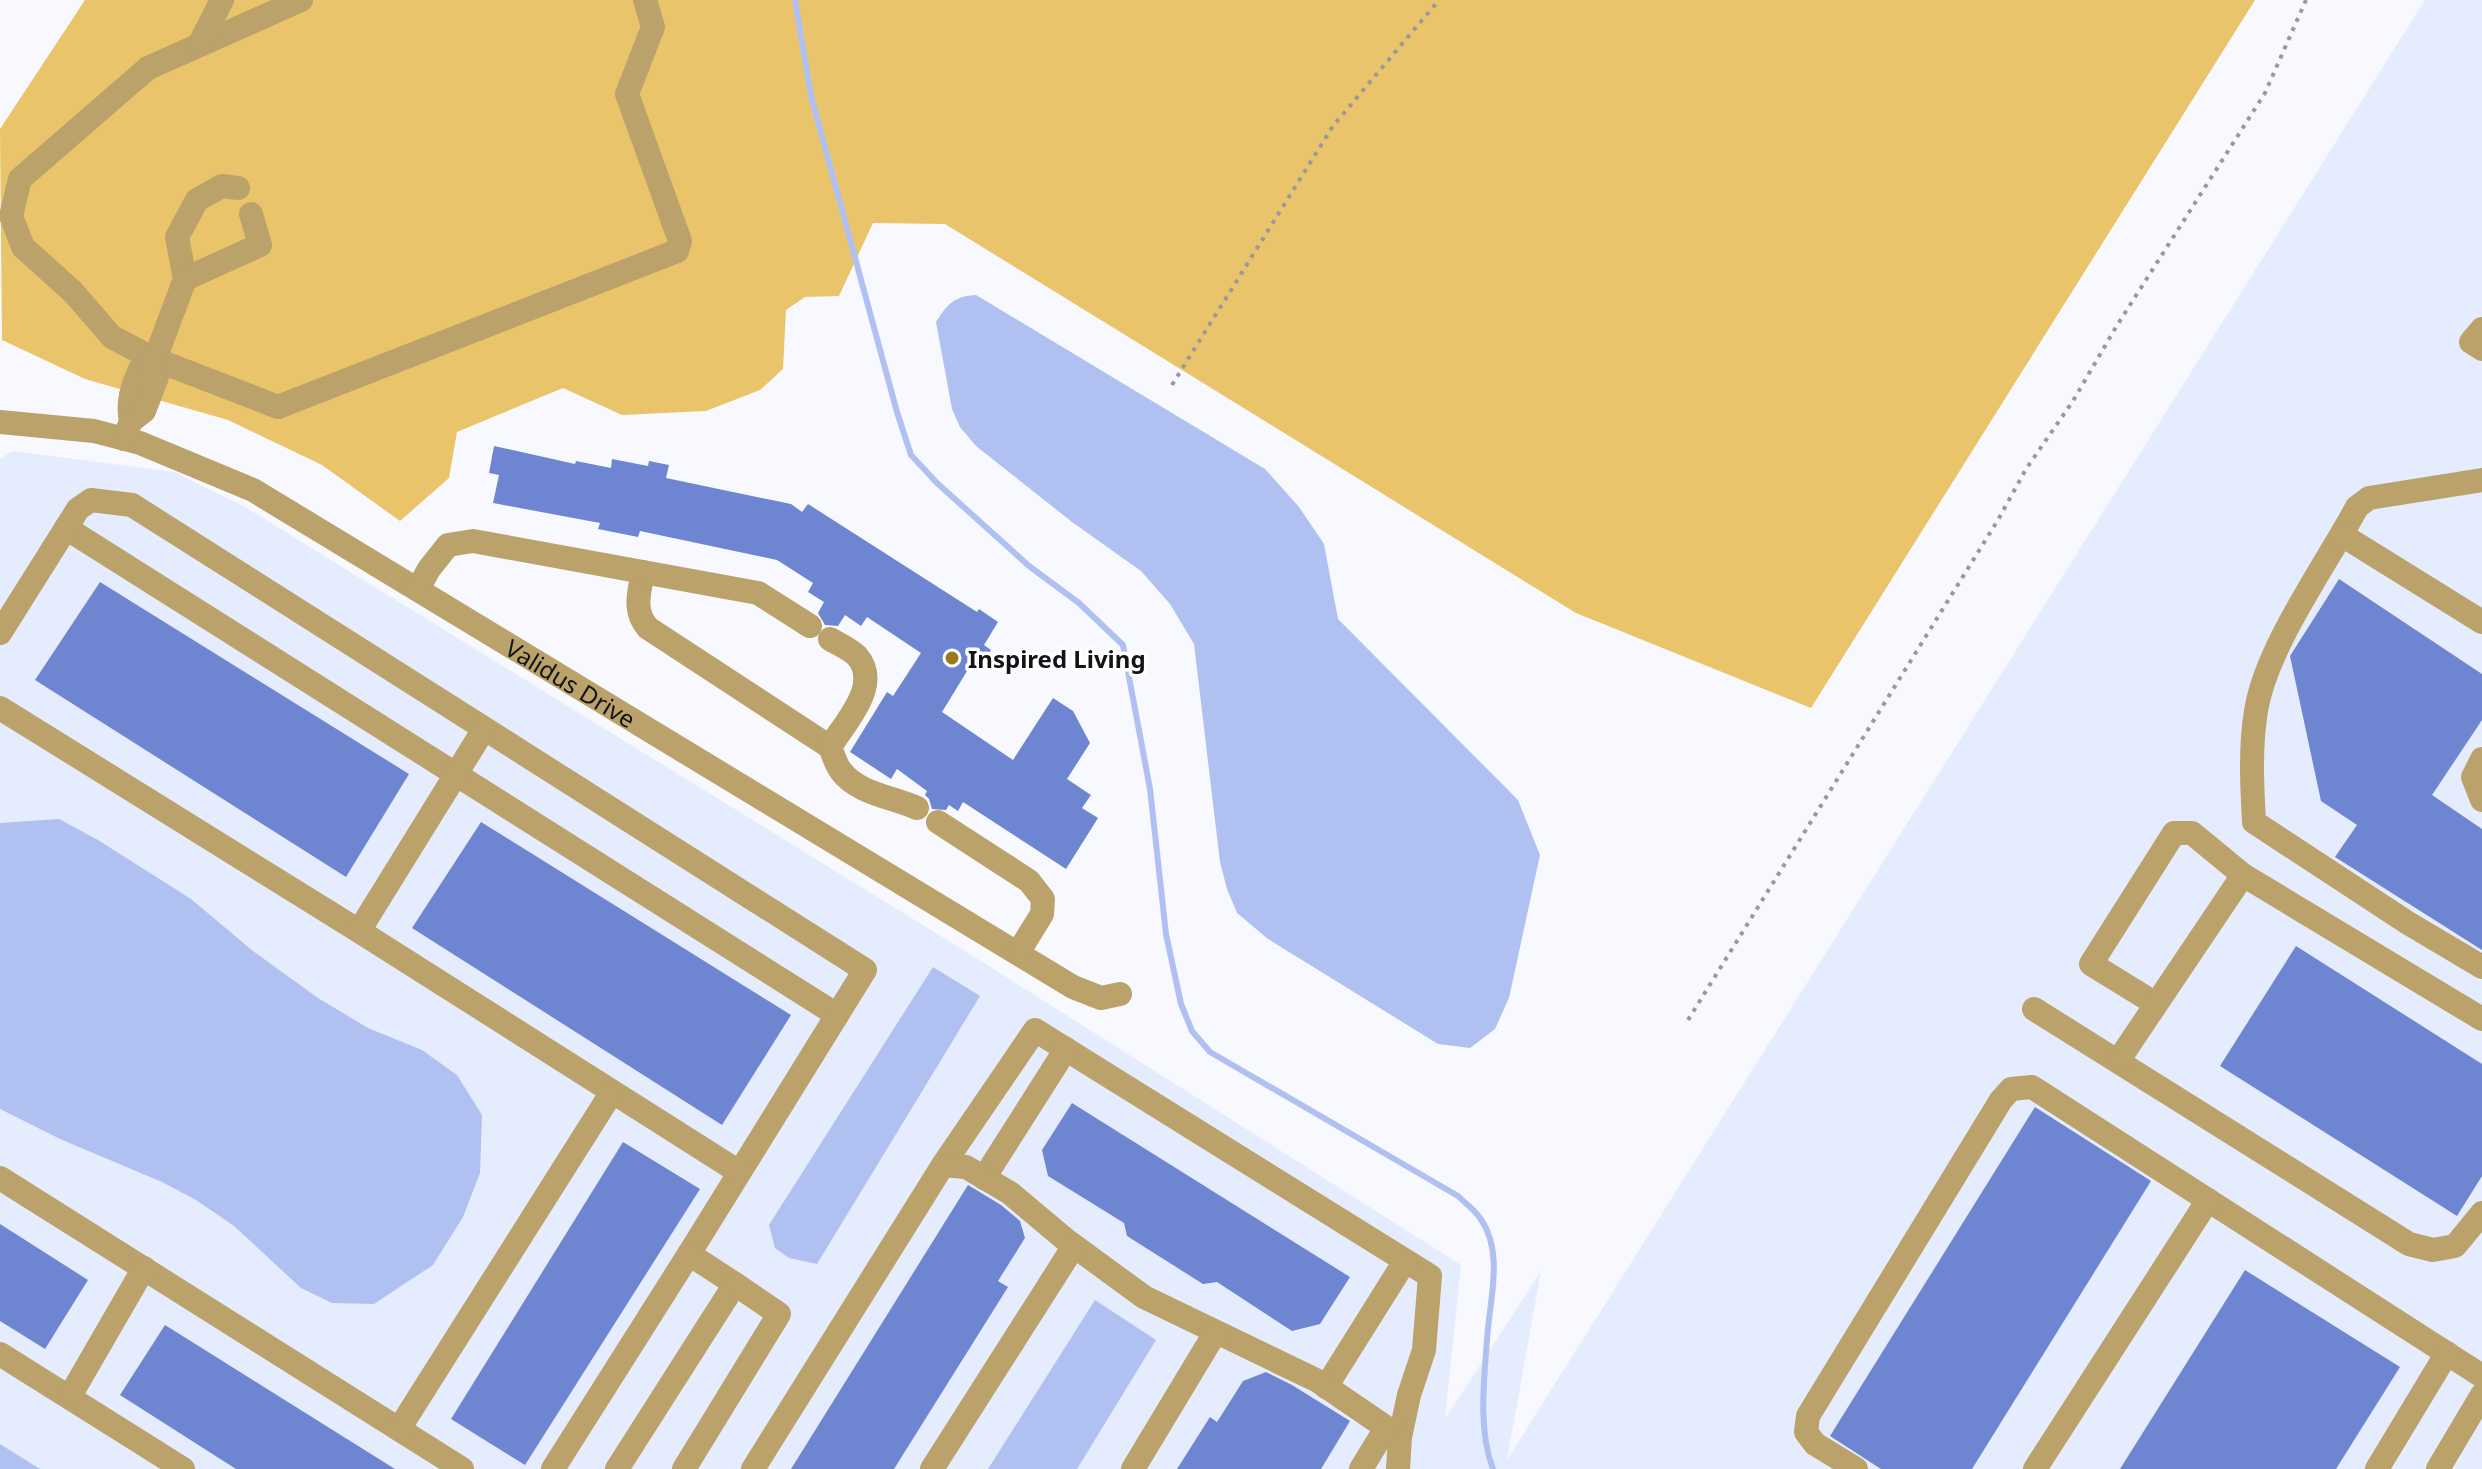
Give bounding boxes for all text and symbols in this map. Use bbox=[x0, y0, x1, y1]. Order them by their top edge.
street label: Validus Drive bbox=[500, 631, 642, 735]
place label: Inspired Living bbox=[968, 642, 1146, 675]
marker: Inspired Living bbox=[943, 649, 961, 667]

